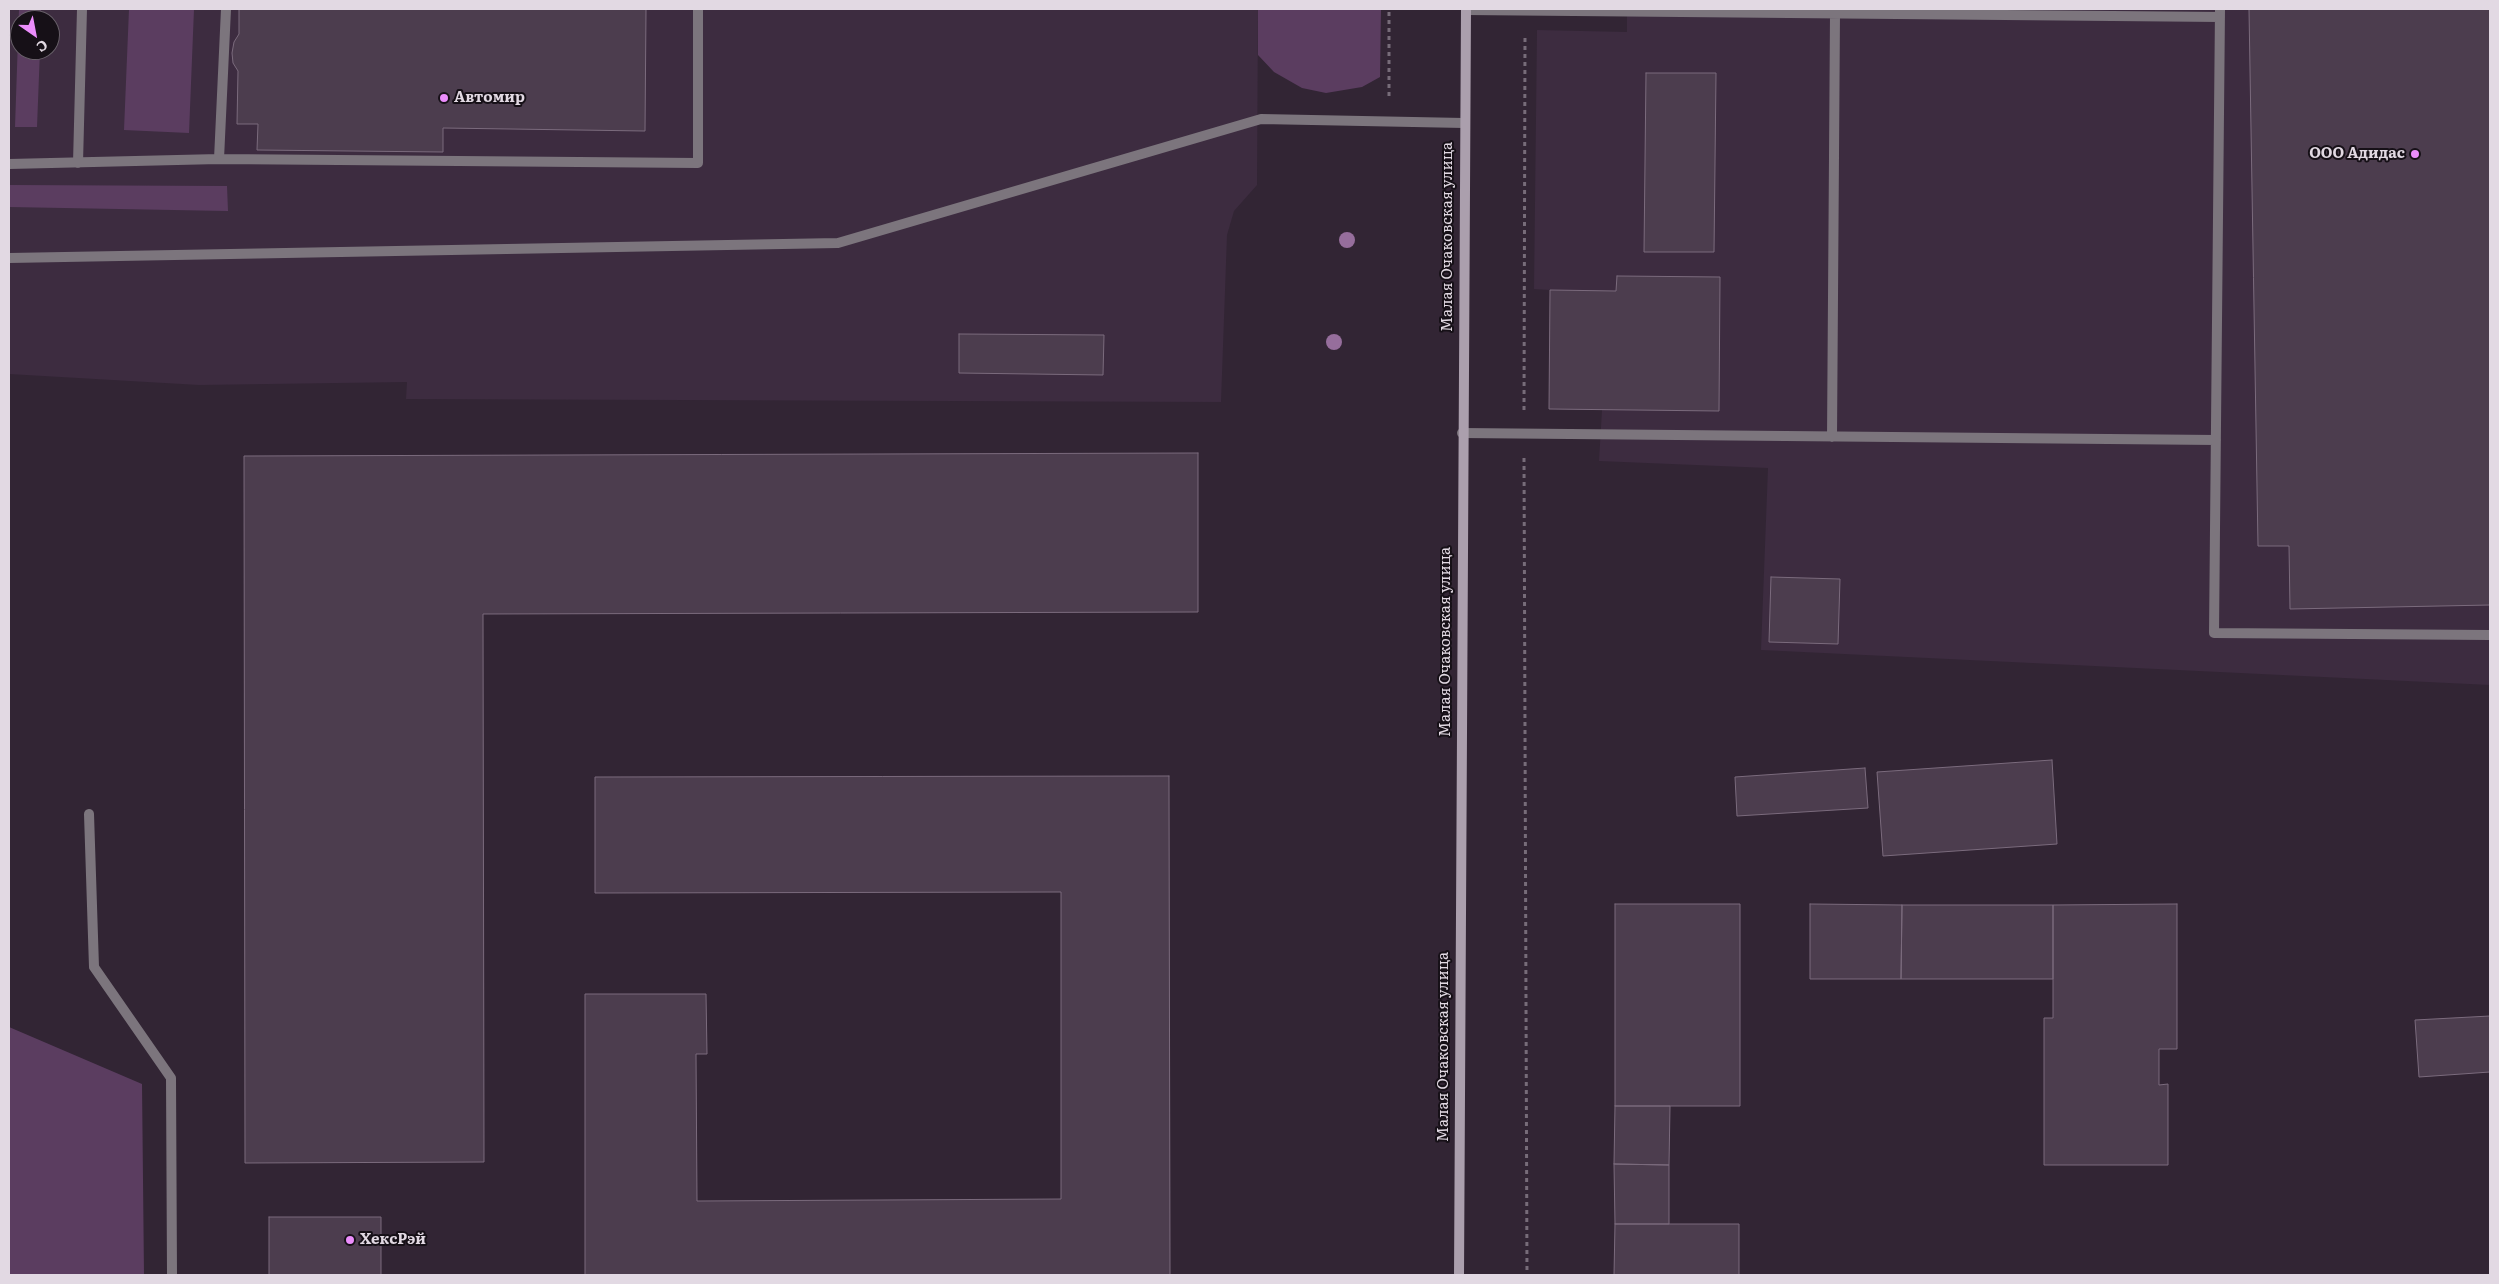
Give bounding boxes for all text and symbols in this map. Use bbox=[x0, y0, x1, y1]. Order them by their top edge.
north arrow bbox=[10, 10, 60, 60]
text: С bbox=[33, 36, 52, 58]
place label: Автомир bbox=[454, 89, 525, 107]
marker: Автомир bbox=[438, 92, 450, 104]
street label: Малая Очаковская улица bbox=[1439, 142, 1457, 332]
place label: ООО Адидас bbox=[2309, 145, 2405, 163]
marker: ООО Адидас bbox=[2409, 148, 2421, 160]
street label: Малая Очаковская улица bbox=[1437, 547, 1455, 737]
street label: Малая Очаковская улица bbox=[1435, 952, 1453, 1142]
place label: ХексРэй bbox=[360, 1231, 426, 1249]
marker: ХексРэй bbox=[344, 1234, 356, 1246]

